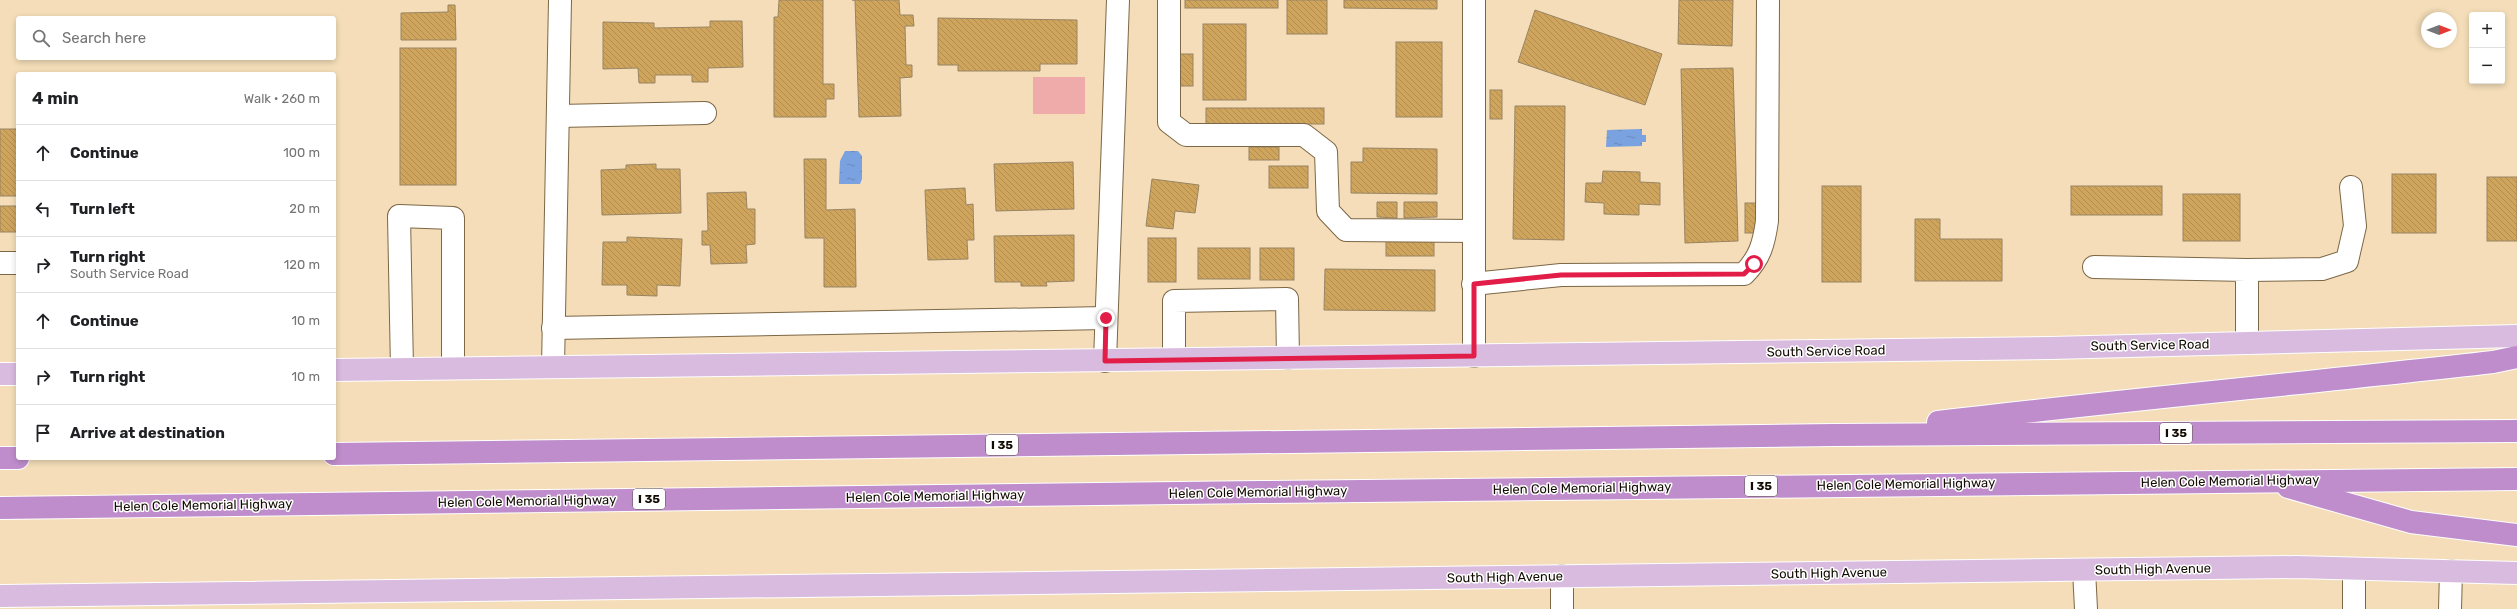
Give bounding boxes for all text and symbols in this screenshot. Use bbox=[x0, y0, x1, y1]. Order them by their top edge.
north arrow bbox=[2421, 12, 2457, 48]
map controls bbox=[2469, 12, 2505, 84]
button: + bbox=[2469, 12, 2505, 48]
search box bbox=[16, 16, 336, 60]
icon: search bbox=[30, 27, 52, 49]
text: Search here bbox=[62, 29, 146, 47]
button: − bbox=[2469, 48, 2505, 84]
text: 4 min bbox=[32, 88, 79, 108]
text: Walk · 260 m bbox=[244, 91, 320, 106]
icon: ahead bbox=[32, 142, 54, 164]
text: Continue bbox=[70, 144, 139, 162]
text: 100 m bbox=[283, 145, 320, 160]
icon: left bbox=[32, 198, 54, 220]
text: Turn left bbox=[70, 200, 135, 218]
text: 20 m bbox=[289, 201, 320, 216]
text: Turn right bbox=[70, 248, 145, 266]
icon: right bbox=[32, 254, 54, 276]
route start bbox=[1745, 255, 1763, 273]
text: 120 m bbox=[284, 257, 320, 272]
text: South Service Road bbox=[70, 266, 189, 281]
route end bbox=[1097, 309, 1115, 327]
icon: ahead bbox=[32, 310, 54, 332]
text: Continue bbox=[70, 312, 139, 330]
text: 10 m bbox=[291, 313, 320, 328]
street label: South Service Road bbox=[2091, 336, 2209, 354]
street label: South Service Road bbox=[1767, 342, 1885, 360]
icon: right bbox=[32, 366, 54, 388]
text: Turn right bbox=[70, 368, 145, 386]
text: 10 m bbox=[291, 369, 320, 384]
icon: arrive bbox=[32, 422, 54, 444]
road number: I 35 bbox=[2160, 423, 2192, 443]
text: Arrive at destination bbox=[70, 424, 225, 442]
road number: I 35 bbox=[986, 435, 1018, 455]
street label: Helen Cole Memorial Highway bbox=[2141, 472, 2319, 491]
street label: Helen Cole Memorial Highway bbox=[1817, 475, 1995, 494]
road number: I 35 bbox=[1745, 476, 1777, 496]
street label: Helen Cole Memorial Highway bbox=[1493, 479, 1671, 498]
street label: Helen Cole Memorial Highway bbox=[1169, 483, 1347, 502]
street label: Helen Cole Memorial Highway bbox=[846, 487, 1024, 506]
road number: I 35 bbox=[633, 489, 665, 509]
street label: Helen Cole Memorial Highway bbox=[438, 492, 616, 511]
street label: Helen Cole Memorial Highway bbox=[114, 496, 292, 515]
street label: South High Avenue bbox=[2095, 560, 2211, 579]
street label: South High Avenue bbox=[1771, 564, 1887, 583]
street label: South High Avenue bbox=[1447, 568, 1563, 587]

